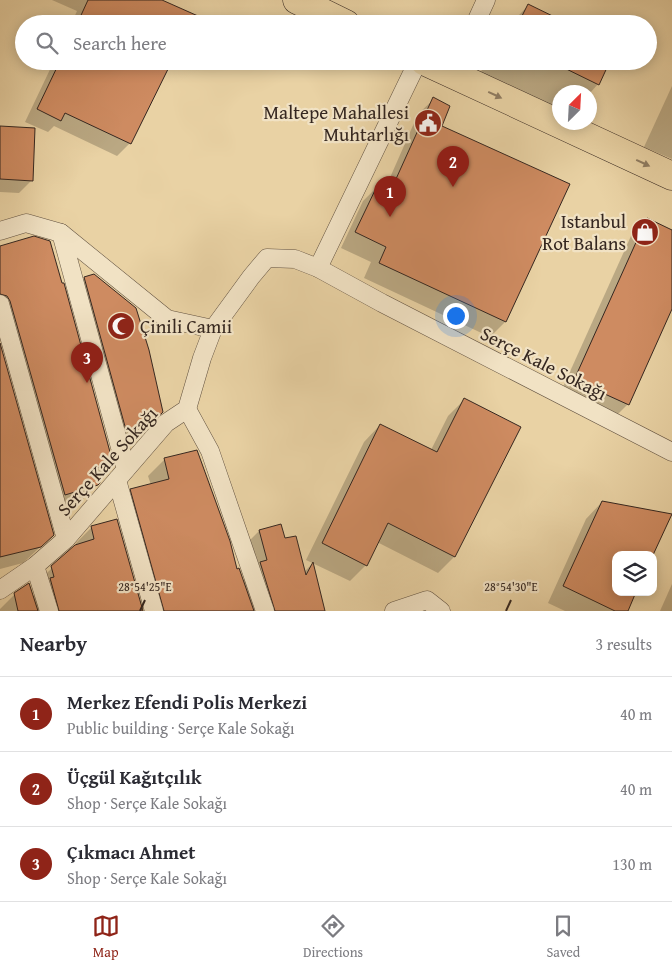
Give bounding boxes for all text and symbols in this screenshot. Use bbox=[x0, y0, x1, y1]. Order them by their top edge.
search box bbox=[15, 15, 657, 70]
icon: search bbox=[33, 29, 61, 57]
text: Search here bbox=[73, 29, 167, 57]
north arrow bbox=[552, 85, 597, 130]
one-way arrow bbox=[488, 91, 502, 99]
place label: Maltepe Mahallesi Muhtarlığı bbox=[263, 98, 409, 148]
public building icon: Maltepe Mahallesi Muhtarlığı bbox=[413, 108, 443, 138]
pin: 2 bbox=[437, 146, 469, 187]
one-way arrow bbox=[636, 159, 650, 167]
pin: 1 bbox=[374, 176, 406, 217]
place label: Istanbul Rot Balans bbox=[542, 207, 626, 257]
shop icon: Istanbul Rot Balans bbox=[630, 217, 660, 247]
your location bbox=[443, 303, 469, 329]
mosque icon: Çinili Camii bbox=[106, 311, 136, 341]
place label: Çinili Camii bbox=[140, 312, 232, 340]
street label: Serçe Kale Sokağı bbox=[476, 319, 612, 407]
pin: 3 bbox=[71, 342, 103, 383]
street label: Serçe Kale Sokağı bbox=[50, 400, 164, 522]
map controls bbox=[612, 551, 657, 596]
button: layers bbox=[612, 551, 657, 596]
text: 28°54'25"E bbox=[118, 578, 172, 595]
text: 28°54'30"E bbox=[484, 578, 538, 595]
text: Nearby bbox=[20, 628, 87, 659]
text: 3 results bbox=[595, 632, 652, 656]
text: Merkez Efendi Polis Merkezi bbox=[67, 688, 307, 716]
text: 1 bbox=[32, 702, 40, 726]
text: 40 m bbox=[620, 702, 652, 726]
text: Public building · Serçe Kale Sokağı bbox=[67, 716, 294, 740]
text: Üçgül Kağıtçılık bbox=[67, 763, 202, 791]
text: 2 bbox=[32, 777, 40, 801]
text: 40 m bbox=[620, 777, 652, 801]
text: Shop · Serçe Kale Sokağı bbox=[67, 791, 227, 815]
text: Çıkmacı Ahmet bbox=[67, 838, 195, 866]
text: 3 bbox=[32, 852, 40, 876]
text: 130 m bbox=[612, 852, 652, 876]
text: Shop · Serçe Kale Sokağı bbox=[67, 866, 227, 890]
tab: Map bbox=[92, 912, 120, 962]
tab: Directions bbox=[303, 912, 363, 962]
tab: Saved bbox=[546, 912, 580, 962]

